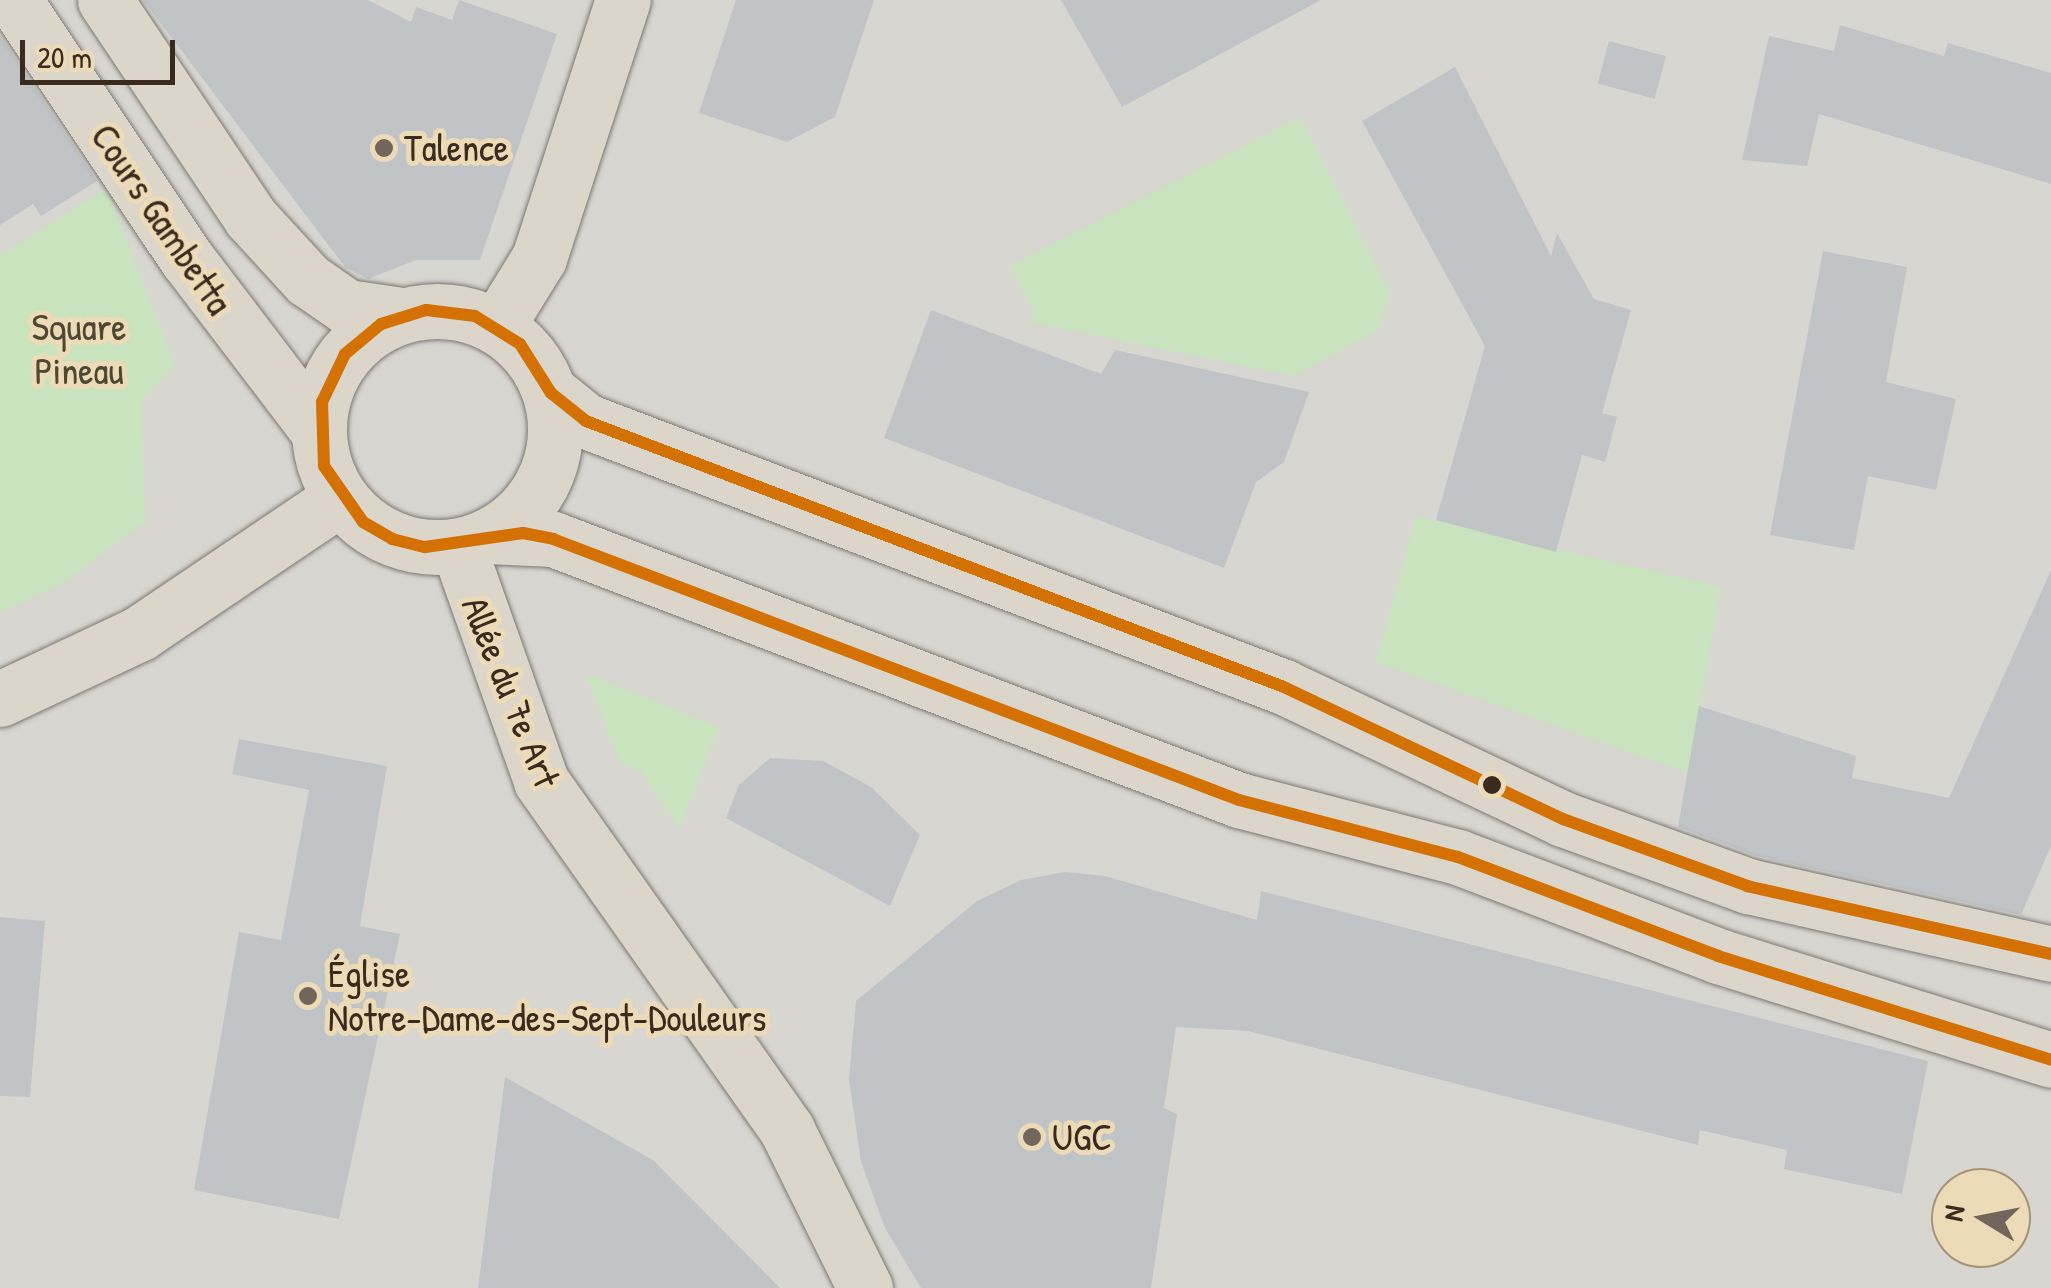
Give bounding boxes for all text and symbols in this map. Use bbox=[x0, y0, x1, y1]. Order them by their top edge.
scale bar bbox=[25, 20, 180, 82]
text: 20 m bbox=[37, 37, 92, 77]
street label: Cours Gambetta bbox=[82, 115, 242, 323]
place label: Talence bbox=[404, 125, 509, 171]
marker: Talence bbox=[373, 137, 395, 159]
park label: Square Pineau bbox=[32, 304, 126, 394]
street label: Allée du 7e Art bbox=[452, 590, 570, 794]
unlabelled marker bbox=[1482, 775, 1502, 795]
place label: Église Notre-Dame-des-Sept-Douleurs bbox=[328, 951, 766, 1040]
marker: Église Notre-Dame-des-Sept-Douleurs bbox=[297, 985, 319, 1007]
place label: UGC bbox=[1052, 1114, 1112, 1160]
marker: UGC bbox=[1021, 1126, 1043, 1148]
north arrow bbox=[1931, 1168, 2031, 1268]
text: N bbox=[1933, 1202, 1973, 1224]

